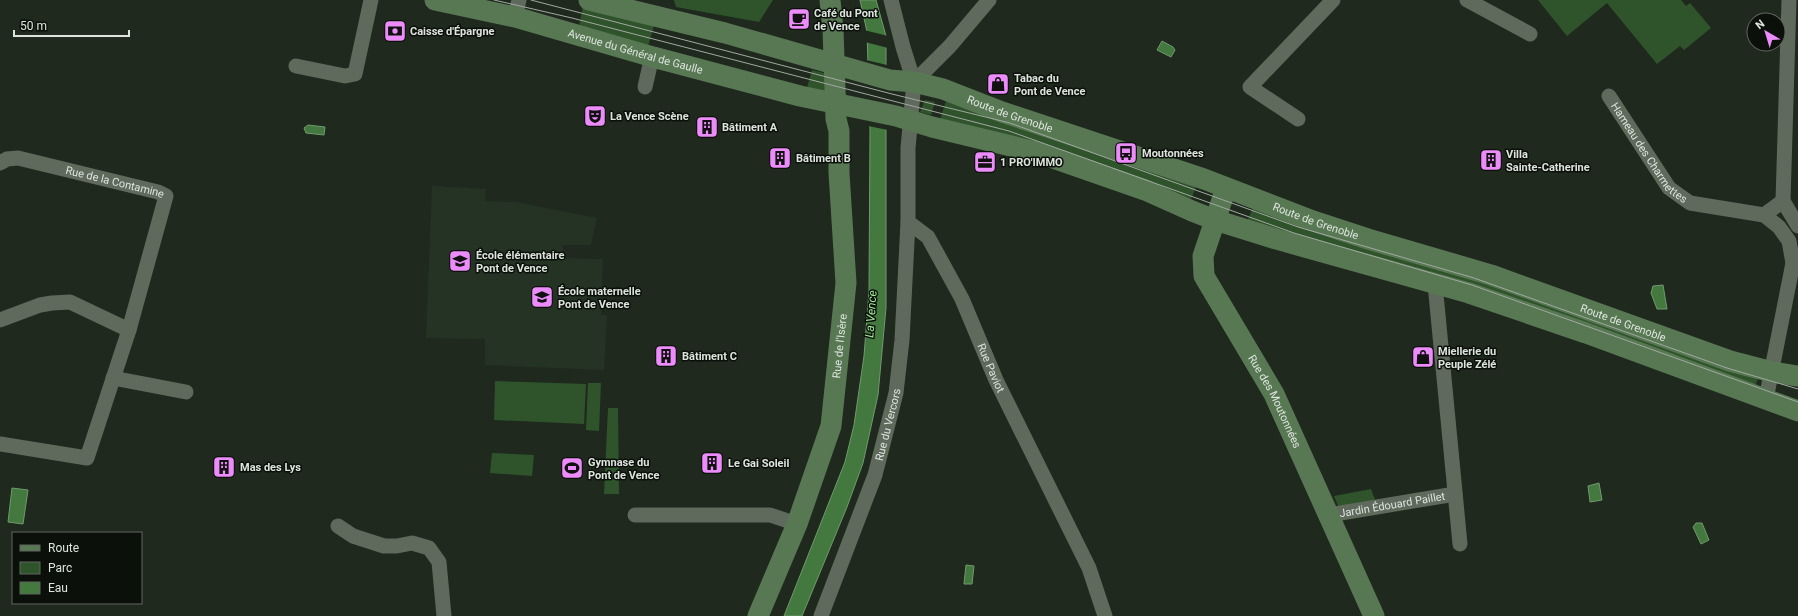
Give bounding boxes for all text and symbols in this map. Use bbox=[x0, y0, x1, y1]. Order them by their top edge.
cafe icon: Café du Pont de Vence bbox=[786, 6, 812, 32]
place label: Café du Pont de Vence bbox=[814, 7, 878, 33]
scale bar bbox=[14, 12, 129, 38]
north arrow bbox=[1746, 12, 1786, 52]
text: N bbox=[1753, 17, 1767, 32]
bank icon: Caisse d'Épargne bbox=[382, 18, 408, 44]
text: 50 m bbox=[20, 19, 47, 33]
place label: Caisse d'Épargne bbox=[410, 25, 495, 38]
street label: Avenue du Général de Gaulle bbox=[566, 26, 704, 76]
shop icon: Tabac du Pont de Vence bbox=[985, 71, 1011, 97]
place label: Tabac du Pont de Vence bbox=[1014, 72, 1086, 98]
street label: Route de Grenoble bbox=[965, 93, 1055, 135]
street label: Hameau des Charmettes bbox=[1609, 100, 1690, 206]
theatre icon: La Vence Scène bbox=[582, 103, 608, 129]
place label: La Vence Scène bbox=[610, 110, 689, 123]
building icon: Bâtiment A bbox=[694, 114, 720, 140]
place label: Bâtiment A bbox=[722, 121, 778, 134]
bus stop icon: Moutonnées bbox=[1113, 140, 1139, 166]
building icon: Bâtiment B bbox=[767, 145, 793, 171]
place label: Moutonnées bbox=[1142, 147, 1204, 160]
building icon: Villa Sainte-Catherine bbox=[1478, 147, 1504, 173]
place label: Villa Sainte-Catherine bbox=[1506, 148, 1590, 174]
office icon: 1 PRO'IMMO bbox=[972, 149, 998, 175]
place label: Bâtiment B bbox=[796, 152, 851, 165]
place label: 1 PRO'IMMO bbox=[1000, 156, 1063, 169]
street label: Rue de la Contamine bbox=[64, 163, 167, 201]
street label: Route de Grenoble bbox=[1271, 200, 1361, 242]
school or university icon: École élémentaire Pont de Vence bbox=[447, 248, 473, 274]
place label: École élémentaire Pont de Vence bbox=[476, 249, 564, 275]
school or university icon: École maternelle Pont de Vence bbox=[529, 284, 555, 310]
place label: École maternelle Pont de Vence bbox=[558, 285, 641, 311]
water label: La Vence bbox=[862, 290, 880, 338]
street label: Route de Grenoble bbox=[1579, 301, 1668, 344]
street label: Rue de l'Isère bbox=[830, 313, 849, 379]
street label: Rue Paviot bbox=[975, 341, 1008, 395]
building icon: Bâtiment C bbox=[653, 343, 679, 369]
shop icon: Miellerie du Peuple Zélé bbox=[1410, 344, 1436, 370]
place label: Miellerie du Peuple Zélé bbox=[1438, 345, 1496, 371]
place label: Bâtiment C bbox=[682, 350, 737, 363]
street label: Rue des Moutonnées bbox=[1246, 352, 1304, 450]
street label: Rue du Vercors bbox=[872, 388, 903, 462]
building icon: Le Gai Soleil bbox=[699, 450, 725, 476]
building icon: Mas des Lys bbox=[211, 454, 237, 480]
sports icon: Gymnase du Pont de Vence bbox=[559, 455, 585, 481]
place label: Gymnase du Pont de Vence bbox=[588, 456, 660, 482]
place label: Le Gai Soleil bbox=[728, 457, 789, 470]
place label: Mas des Lys bbox=[240, 461, 301, 474]
street label: Jardin Édouard Paillet bbox=[1338, 489, 1446, 520]
legend bbox=[12, 532, 142, 604]
text: Route bbox=[48, 541, 79, 555]
text: Parc bbox=[48, 561, 72, 575]
text: Eau bbox=[48, 581, 68, 595]

